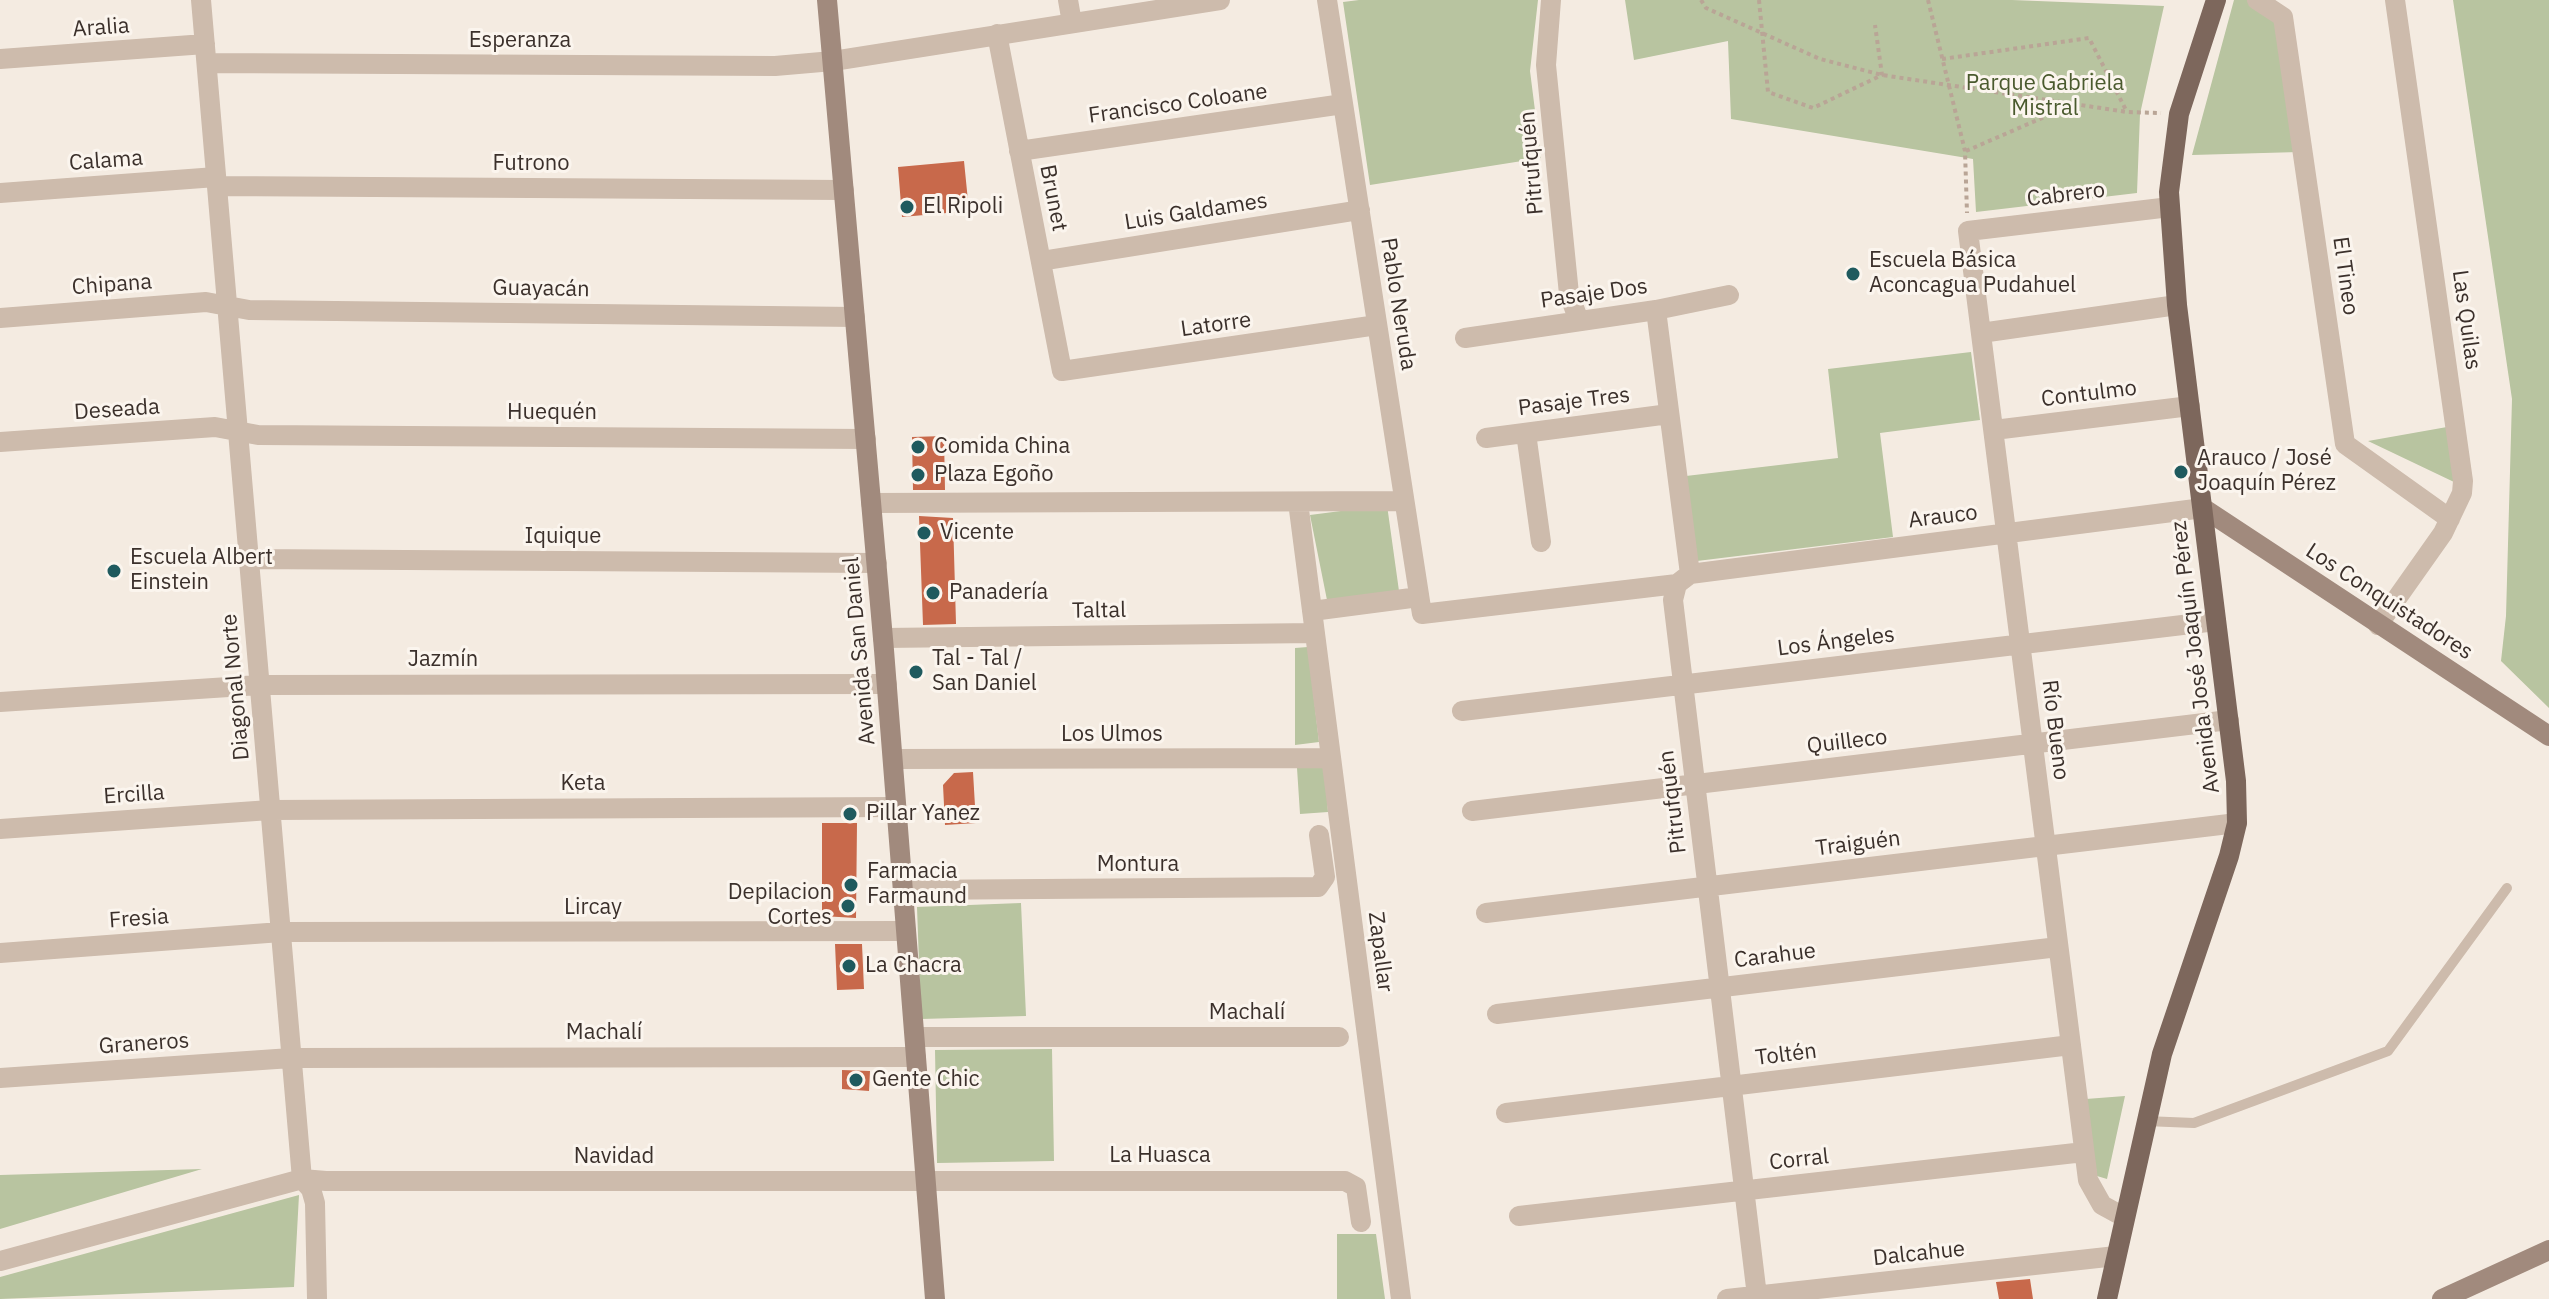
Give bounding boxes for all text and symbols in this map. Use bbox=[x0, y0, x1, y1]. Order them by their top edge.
street label: Aralia bbox=[72, 13, 130, 43]
street label: Esperanza bbox=[469, 28, 571, 54]
park label: Parque Gabriela Mistral bbox=[1966, 71, 2124, 122]
street label: Francisco Coloane bbox=[1087, 78, 1269, 130]
street label: Pitrufquén bbox=[1514, 110, 1550, 216]
street label: Calama bbox=[68, 145, 144, 177]
street label: Futrono bbox=[492, 151, 570, 177]
street label: Brunet bbox=[1034, 162, 1072, 234]
street label: Cabrero bbox=[2025, 177, 2107, 213]
street label: Luis Galdames bbox=[1123, 188, 1269, 236]
place label: El Ripoli bbox=[923, 194, 1003, 220]
marker: El Ripoli bbox=[898, 198, 916, 216]
street label: El Tineo bbox=[2326, 235, 2364, 317]
street label: Pablo Neruda bbox=[1374, 236, 1422, 372]
place label: Escuela Básica Aconcagua Pudahuel bbox=[1869, 248, 2076, 300]
marker: Escuela Básica Aconcagua Pudahuel bbox=[1844, 265, 1862, 283]
street label: Las Quilas bbox=[2446, 268, 2486, 372]
street label: Chipana bbox=[71, 269, 153, 301]
street label: Pasaje Dos bbox=[1539, 273, 1649, 315]
street label: Guayacán bbox=[492, 275, 590, 303]
street label: Latorre bbox=[1179, 307, 1253, 343]
street label: Contulmo bbox=[2040, 375, 2138, 413]
street label: Pasaje Tres bbox=[1517, 382, 1631, 422]
street label: Deseada bbox=[73, 394, 161, 426]
street label: Huequén bbox=[507, 400, 597, 426]
place label: Comida China bbox=[934, 434, 1070, 460]
marker: Comida China bbox=[909, 438, 927, 456]
place label: Arauco / José Joaquín Pérez bbox=[2197, 446, 2336, 498]
place label: Plaza Egoño bbox=[934, 462, 1054, 488]
marker: Arauco / José Joaquín Pérez bbox=[2172, 463, 2190, 481]
marker: Plaza Egoño bbox=[909, 466, 927, 484]
street label: Arauco bbox=[1907, 500, 1979, 534]
street label: Avenida José Joaquín Pérez bbox=[2166, 519, 2226, 795]
place label: Vicente bbox=[940, 520, 1014, 546]
street label: Iquique bbox=[525, 524, 601, 550]
marker: Vicente bbox=[915, 524, 933, 542]
street label: Los Conquistadores bbox=[2300, 538, 2478, 666]
place label: Escuela Albert Einstein bbox=[130, 545, 273, 596]
street label: Avenida San Daniel bbox=[839, 556, 881, 746]
marker: Escuela Albert Einstein bbox=[105, 562, 123, 580]
place label: Panadería bbox=[949, 580, 1048, 606]
marker: Panadería bbox=[924, 584, 942, 602]
street label: Taltal bbox=[1072, 597, 1126, 625]
street label: Diagonal Norte bbox=[216, 613, 256, 761]
street label: Los Ángeles bbox=[1776, 622, 1896, 662]
place label: Tal - Tal / San Daniel bbox=[932, 646, 1037, 698]
street label: Jazmín bbox=[408, 647, 478, 673]
marker: Tal - Tal / San Daniel bbox=[907, 663, 925, 681]
street label: Río Bueno bbox=[2036, 678, 2074, 782]
street label: Los Ulmos bbox=[1061, 722, 1163, 748]
street label: Quilleco bbox=[1805, 724, 1889, 760]
street label: Pitrufquén bbox=[1654, 749, 1692, 855]
street label: Keta bbox=[561, 771, 605, 797]
street label: Ercilla bbox=[103, 780, 165, 810]
place label: Pillar Yanez bbox=[866, 801, 980, 827]
marker: Pillar Yanez bbox=[841, 805, 859, 823]
street label: Traiguén bbox=[1814, 826, 1902, 862]
street label: Montura bbox=[1097, 852, 1179, 878]
place label: Farmacia Farmaund bbox=[867, 859, 967, 910]
marker: Farmacia Farmaund bbox=[842, 876, 860, 894]
place label: Depilacion Cortes bbox=[728, 880, 832, 932]
street label: Lircay bbox=[564, 895, 622, 921]
marker: Depilacion Cortes bbox=[839, 897, 857, 915]
street label: Fresia bbox=[108, 904, 170, 934]
street label: Zapallar bbox=[1362, 910, 1398, 994]
street label: Carahue bbox=[1733, 938, 1817, 974]
place label: La Chacra bbox=[865, 953, 962, 979]
marker: La Chacra bbox=[840, 957, 858, 975]
street label: Machalí bbox=[1209, 1000, 1285, 1026]
street label: Machalí bbox=[566, 1020, 642, 1046]
street label: Graneros bbox=[98, 1028, 190, 1060]
street label: Toltén bbox=[1754, 1038, 1818, 1072]
place label: Gente Chic bbox=[872, 1067, 979, 1093]
marker: Gente Chic bbox=[847, 1071, 865, 1089]
street label: La Huasca bbox=[1109, 1143, 1211, 1169]
street label: Navidad bbox=[574, 1144, 654, 1170]
street label: Corral bbox=[1768, 1144, 1830, 1176]
street label: Dalcahue bbox=[1872, 1236, 1966, 1272]

